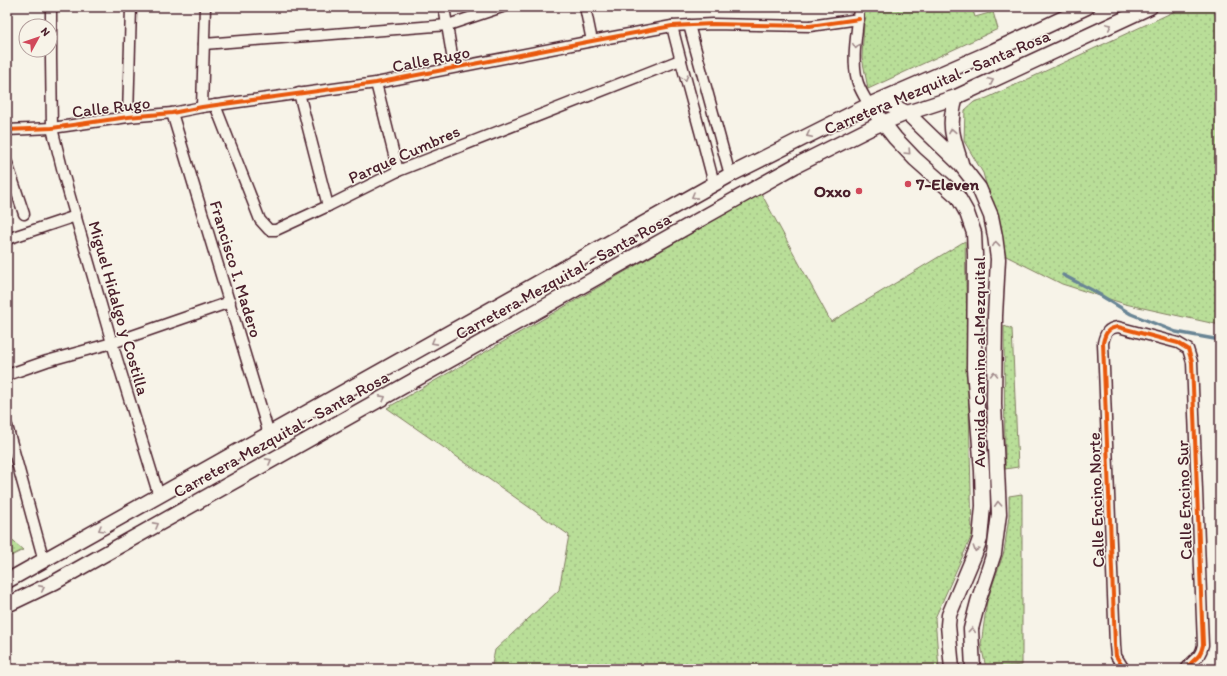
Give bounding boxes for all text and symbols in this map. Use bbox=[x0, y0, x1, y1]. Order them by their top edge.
north arrow bbox=[18, 18, 58, 58]
one-way arrow bbox=[1105, 23, 1113, 31]
text: N bbox=[38, 25, 53, 39]
street label: Carretera Mezquital - Santa Rosa bbox=[821, 25, 1053, 139]
street label: Calle Rugo bbox=[390, 42, 472, 76]
one-way arrow bbox=[852, 43, 861, 49]
one-way arrow bbox=[680, 74, 689, 81]
one-way arrow bbox=[987, 78, 995, 86]
street label: Calle Rugo bbox=[71, 92, 151, 122]
street label: Parque Cumbres bbox=[345, 120, 463, 188]
one-way arrow bbox=[948, 128, 957, 134]
one-way arrow bbox=[806, 131, 813, 138]
one-way arrow bbox=[903, 147, 911, 155]
place label: 7-Eleven bbox=[915, 174, 979, 194]
marker: 7-Eleven bbox=[903, 179, 913, 189]
place label: Oxxo bbox=[814, 181, 851, 201]
marker: Oxxo bbox=[854, 186, 864, 196]
one-way arrow bbox=[691, 191, 698, 198]
street label: Francisco I. Madero bbox=[206, 198, 266, 340]
street label: Carretera Mezquital - Santa Rosa bbox=[452, 208, 674, 344]
street label: Miguel Hidalgo y Costilla bbox=[85, 219, 154, 398]
one-way arrow bbox=[992, 241, 1001, 247]
street label: Avenida Camino al Mezquital bbox=[969, 256, 989, 467]
one-way arrow bbox=[431, 337, 438, 344]
street label: Carretera Mezquital - Santa Rosa bbox=[170, 366, 392, 502]
one-way arrow bbox=[990, 371, 998, 377]
one-way arrow bbox=[379, 395, 386, 402]
street label: Calle Encino Norte bbox=[1084, 432, 1108, 568]
street label: Calle Encino Sur bbox=[1172, 440, 1196, 560]
one-way arrow bbox=[265, 459, 272, 466]
one-way arrow bbox=[994, 501, 1003, 507]
one-way arrow bbox=[152, 522, 159, 530]
one-way arrow bbox=[98, 524, 105, 531]
one-way arrow bbox=[973, 545, 981, 552]
one-way arrow bbox=[38, 585, 46, 593]
one-way arrow bbox=[967, 627, 976, 633]

